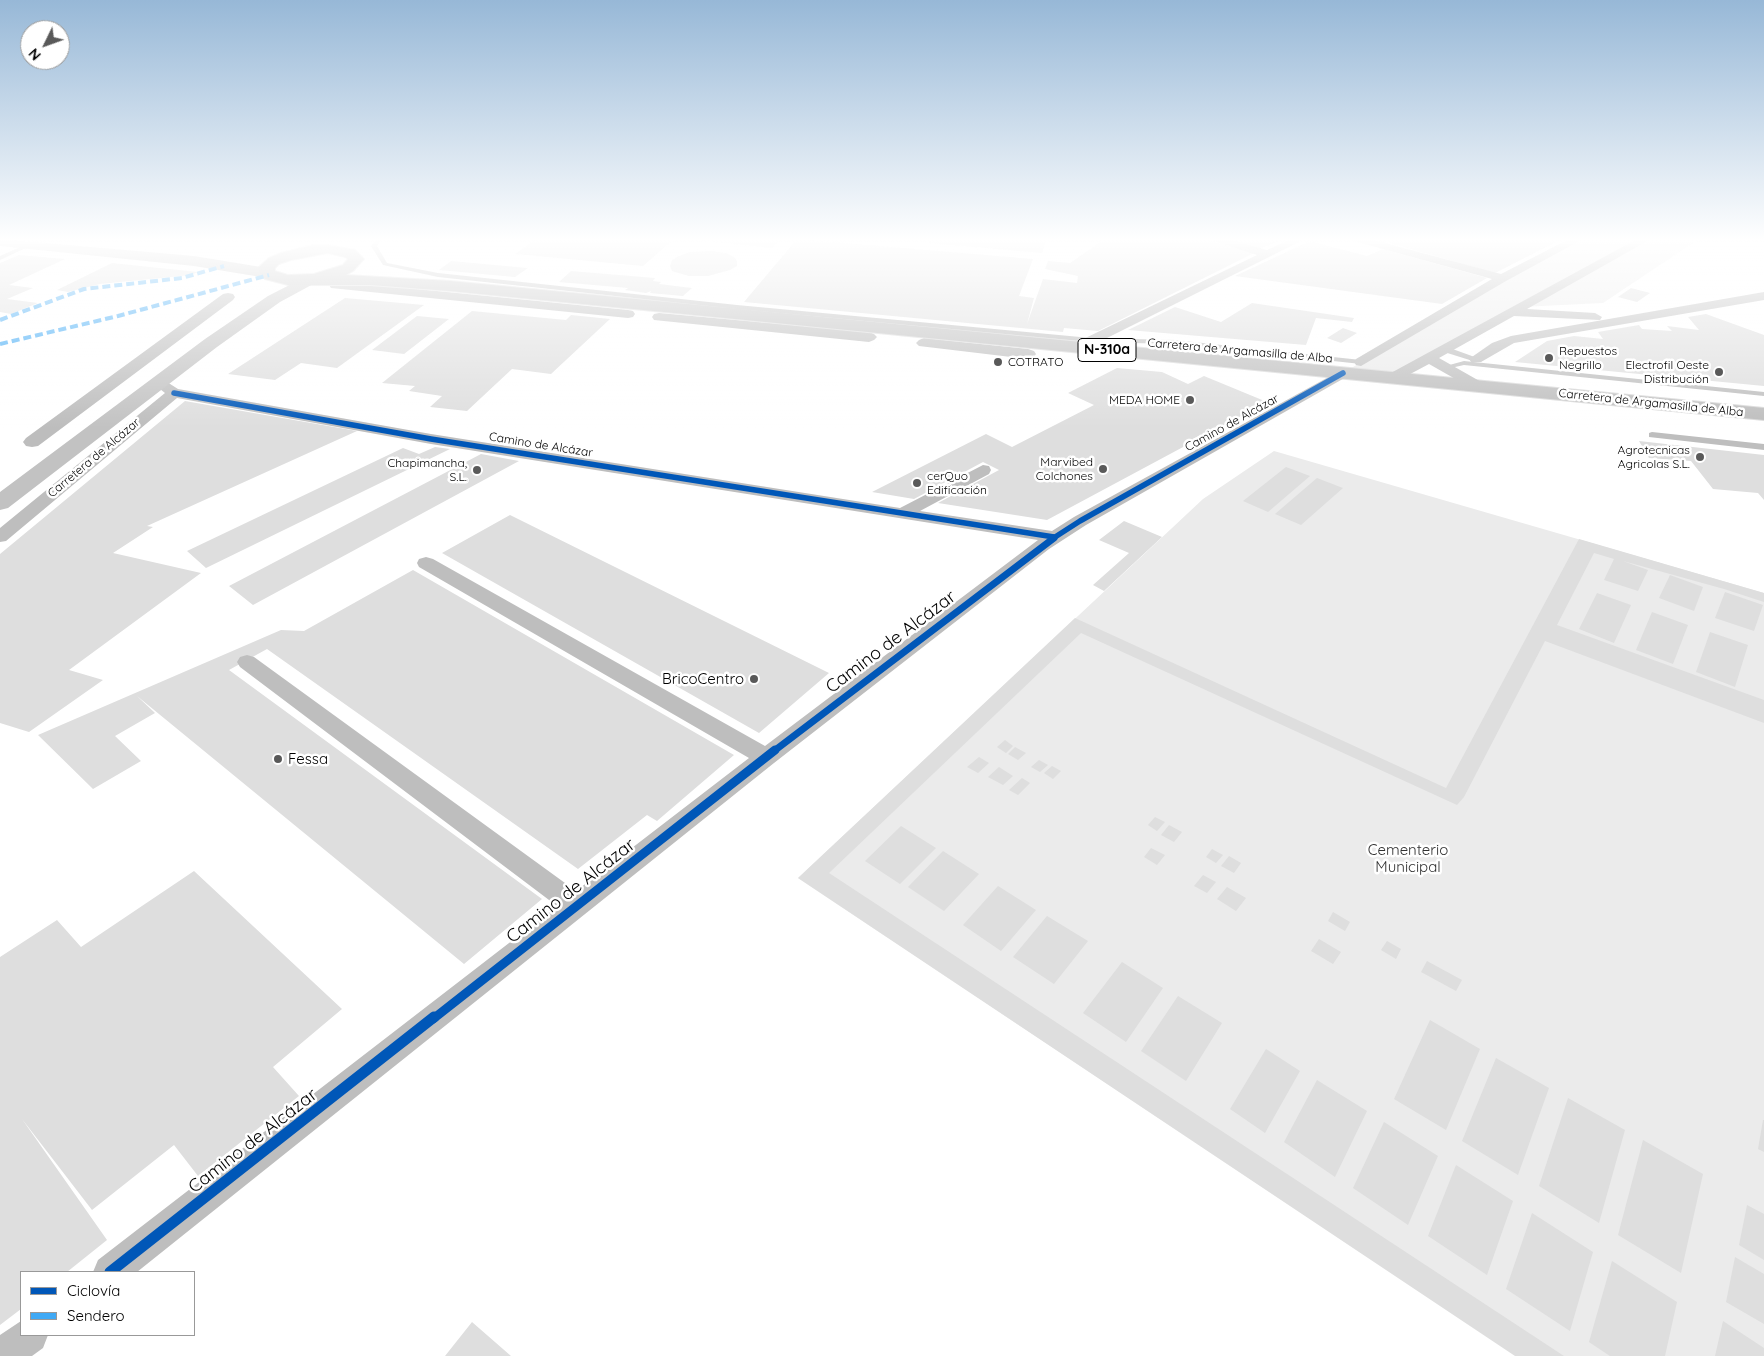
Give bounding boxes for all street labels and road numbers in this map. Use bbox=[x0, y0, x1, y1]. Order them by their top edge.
street label: Carretera de Argamasilla de Alba bbox=[1147, 336, 1333, 366]
road number: N-310a bbox=[1078, 338, 1136, 362]
street label: Carretera de Argamasilla de Alba bbox=[1558, 386, 1744, 420]
street label: Camino de Alcázar bbox=[1183, 391, 1281, 455]
street label: Carretera de Alcázar bbox=[45, 415, 143, 501]
street label: Camino de Alcázar bbox=[488, 430, 594, 460]
street label: Camino de Alcázar bbox=[822, 586, 960, 698]
street label: Camino de Alcázar bbox=[502, 834, 640, 948]
street label: Camino de Alcázar bbox=[184, 1084, 322, 1198]

